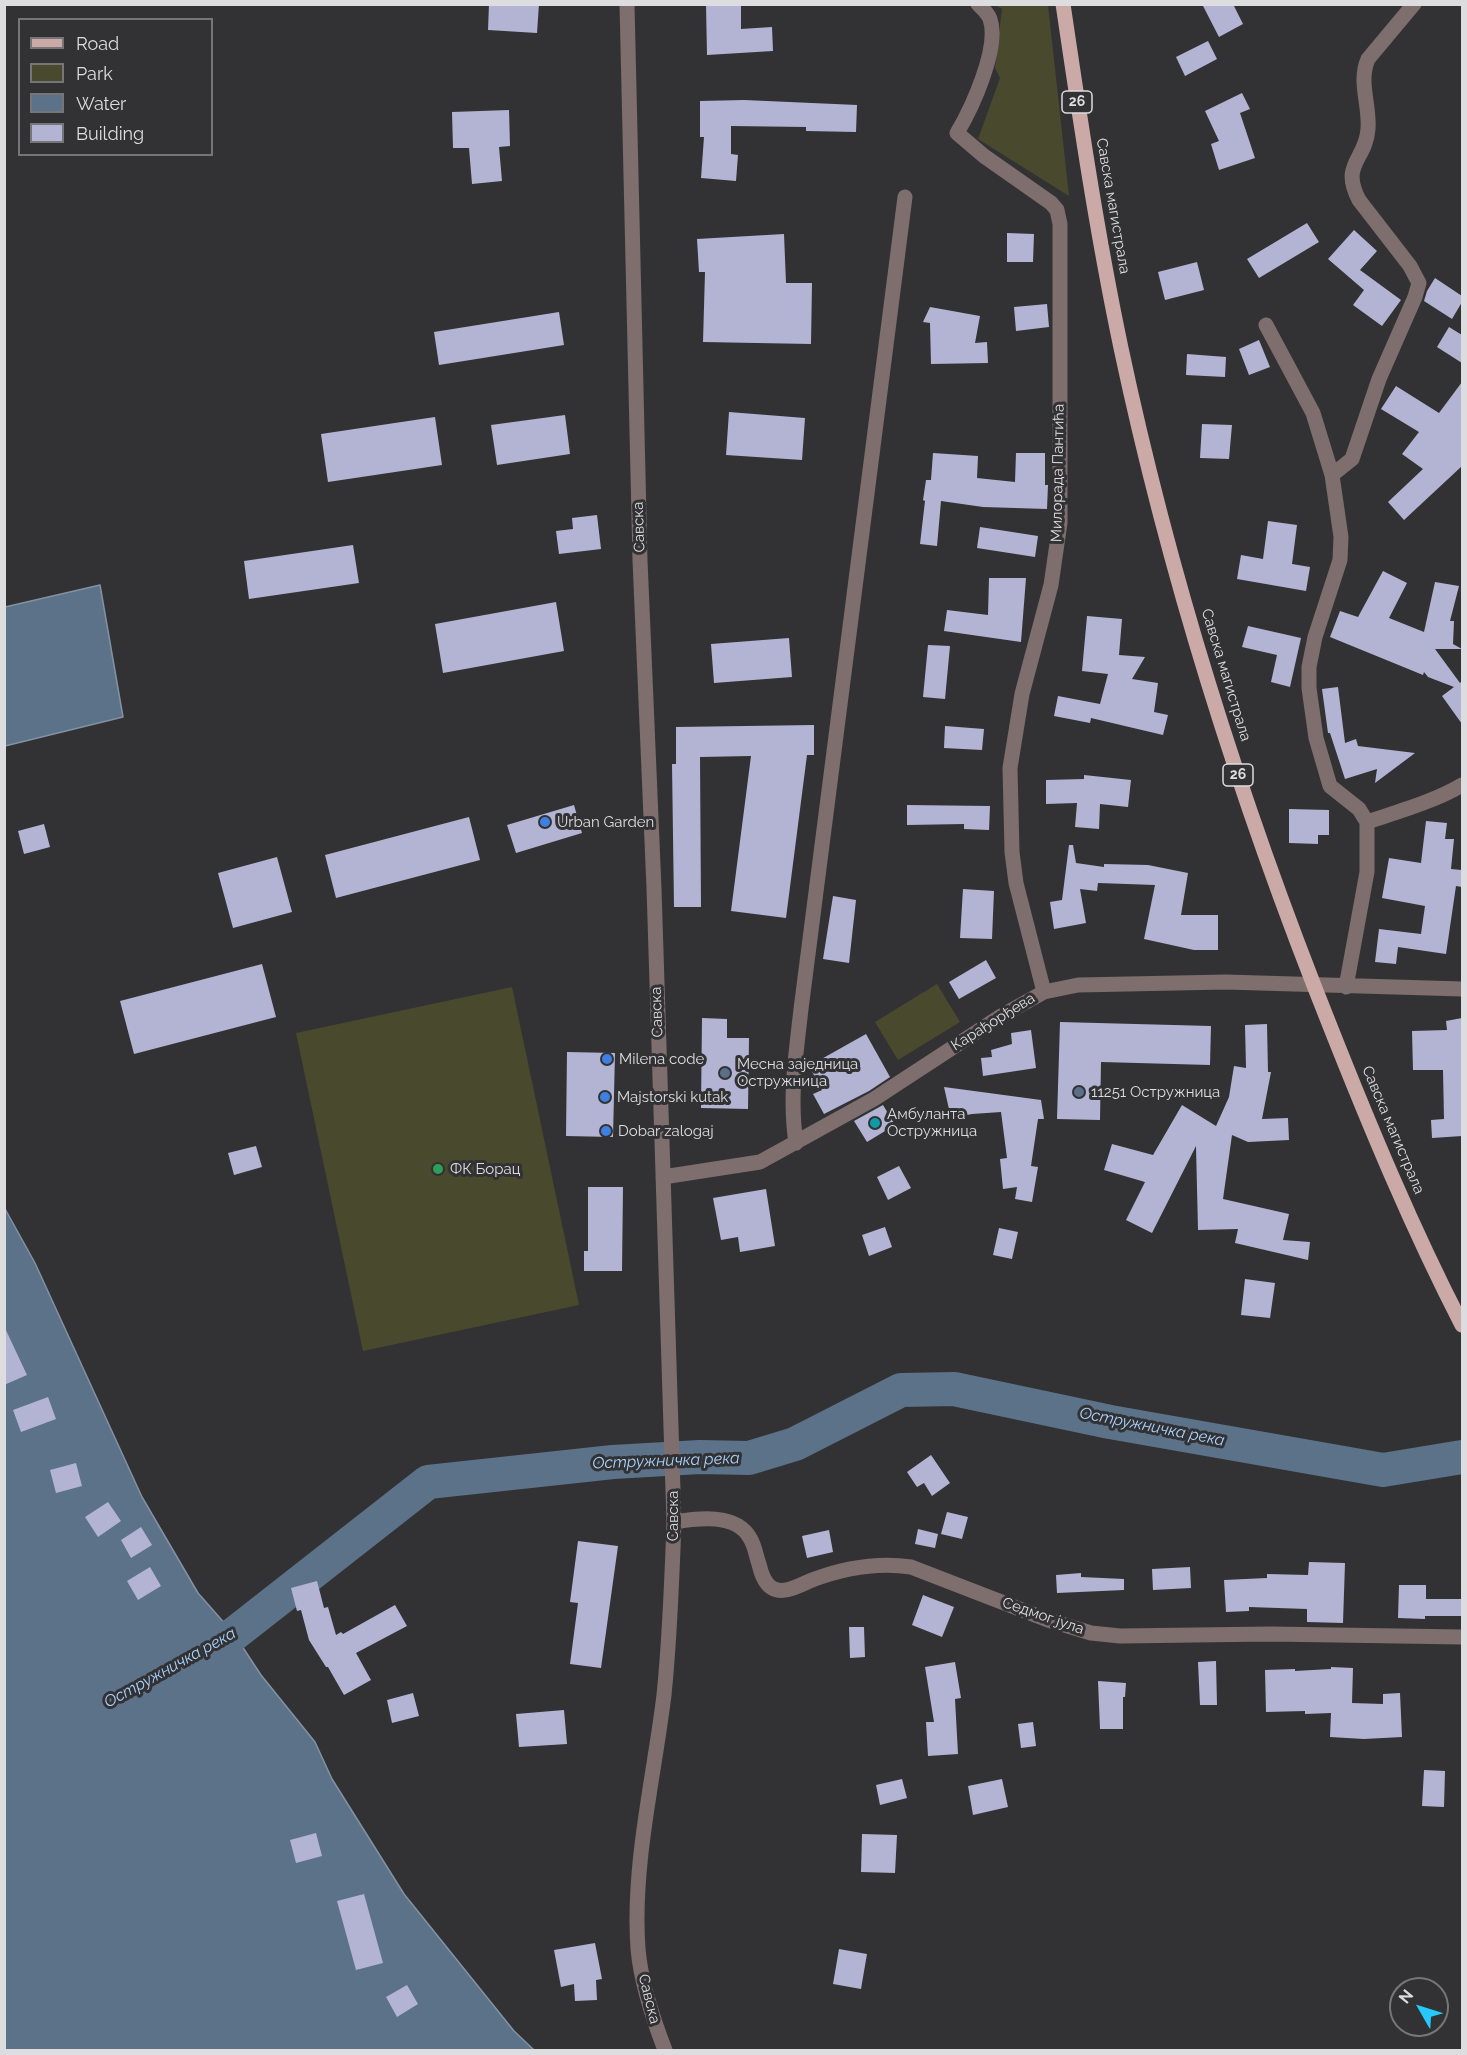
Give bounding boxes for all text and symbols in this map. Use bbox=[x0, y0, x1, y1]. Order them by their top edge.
legend bbox=[18, 18, 213, 156]
text: Road bbox=[76, 33, 119, 54]
text: Park bbox=[76, 63, 113, 84]
road number: 26 bbox=[1062, 91, 1092, 113]
text: Water bbox=[76, 93, 126, 114]
text: Building bbox=[76, 123, 144, 144]
street label: Савска магистрала bbox=[1092, 137, 1134, 275]
street label: Милорада Пантића bbox=[1048, 404, 1068, 542]
street label: Савска bbox=[629, 501, 649, 553]
street label: Савска магистрала bbox=[1197, 607, 1255, 743]
road number: 26 bbox=[1223, 764, 1253, 786]
place label: Urban Garden bbox=[557, 813, 654, 831]
marker: Urban Garden bbox=[538, 815, 552, 829]
street label: Савска bbox=[647, 986, 667, 1038]
street label: Карађорђева bbox=[948, 989, 1038, 1055]
place label: Milena code bbox=[619, 1050, 704, 1068]
marker: Milena code bbox=[600, 1052, 614, 1066]
place label: Месна заједница Остружница bbox=[737, 1055, 858, 1090]
street label: Савска магистрала bbox=[1358, 1063, 1428, 1197]
marker: Месна заједница Остружница bbox=[718, 1066, 732, 1080]
place label: 11251 Остружница bbox=[1091, 1083, 1220, 1101]
marker: 11251 Остружница bbox=[1072, 1085, 1086, 1099]
place label: Majstorski kutak bbox=[617, 1088, 728, 1106]
marker: Majstorski kutak bbox=[598, 1090, 612, 1104]
place label: Амбуланта Остружница bbox=[887, 1105, 977, 1140]
marker: Амбуланта Остружница bbox=[868, 1116, 882, 1130]
place label: Dobar zalogaj bbox=[618, 1122, 714, 1140]
marker: Dobar zalogaj bbox=[599, 1124, 613, 1138]
place label: ФК Борац bbox=[450, 1160, 520, 1178]
marker: ФК Борац bbox=[431, 1162, 445, 1176]
water label: Остружничка река bbox=[1078, 1404, 1226, 1450]
water label: Остружничка река bbox=[592, 1449, 740, 1473]
street label: Савска bbox=[664, 1491, 682, 1541]
street label: Седмог јула bbox=[1000, 1594, 1086, 1638]
water label: Остружничка река bbox=[101, 1624, 239, 1712]
street label: Савска bbox=[634, 1972, 664, 2026]
north arrow bbox=[1389, 1977, 1449, 2037]
text: N bbox=[1395, 1986, 1417, 2007]

